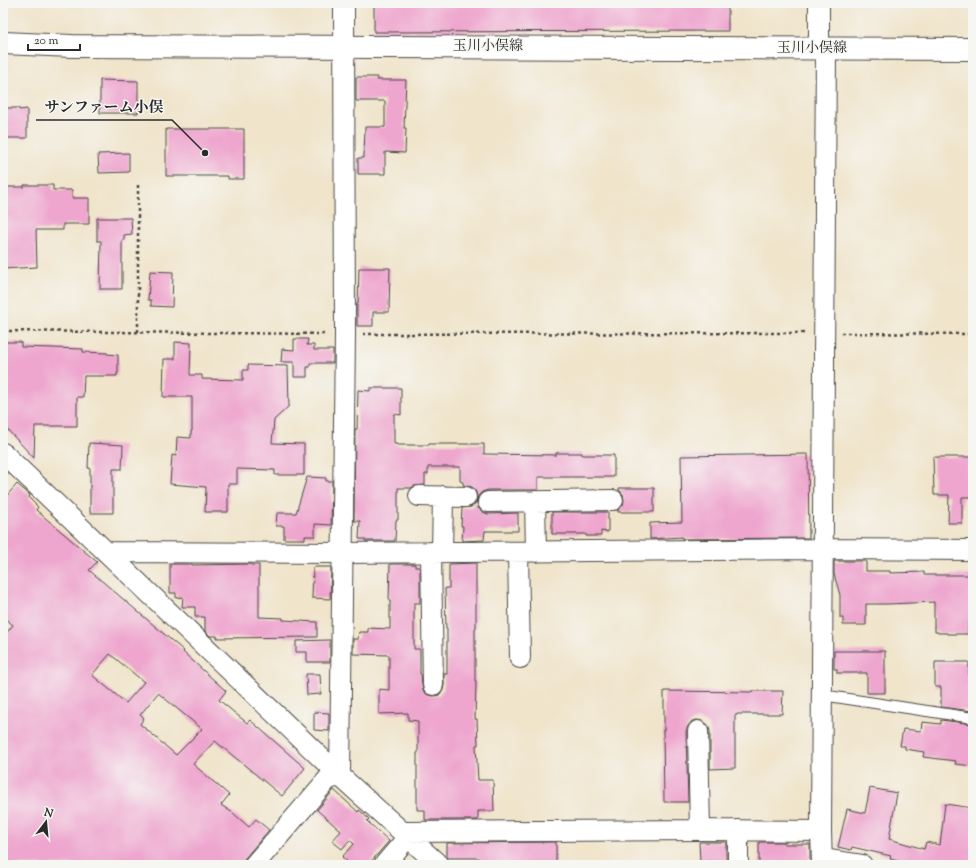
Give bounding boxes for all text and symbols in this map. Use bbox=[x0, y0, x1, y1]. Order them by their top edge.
scale bar bbox=[28, 26, 80, 52]
text: 20 m bbox=[34, 32, 59, 50]
street label: 玉川小俣線 bbox=[453, 37, 523, 57]
street label: 玉川小俣線 bbox=[777, 39, 847, 59]
callout: サンファーム小俣 bbox=[36, 93, 172, 120]
text: サンファーム小俣 bbox=[45, 98, 163, 119]
north arrow bbox=[26, 802, 66, 842]
text: N bbox=[41, 804, 55, 822]

